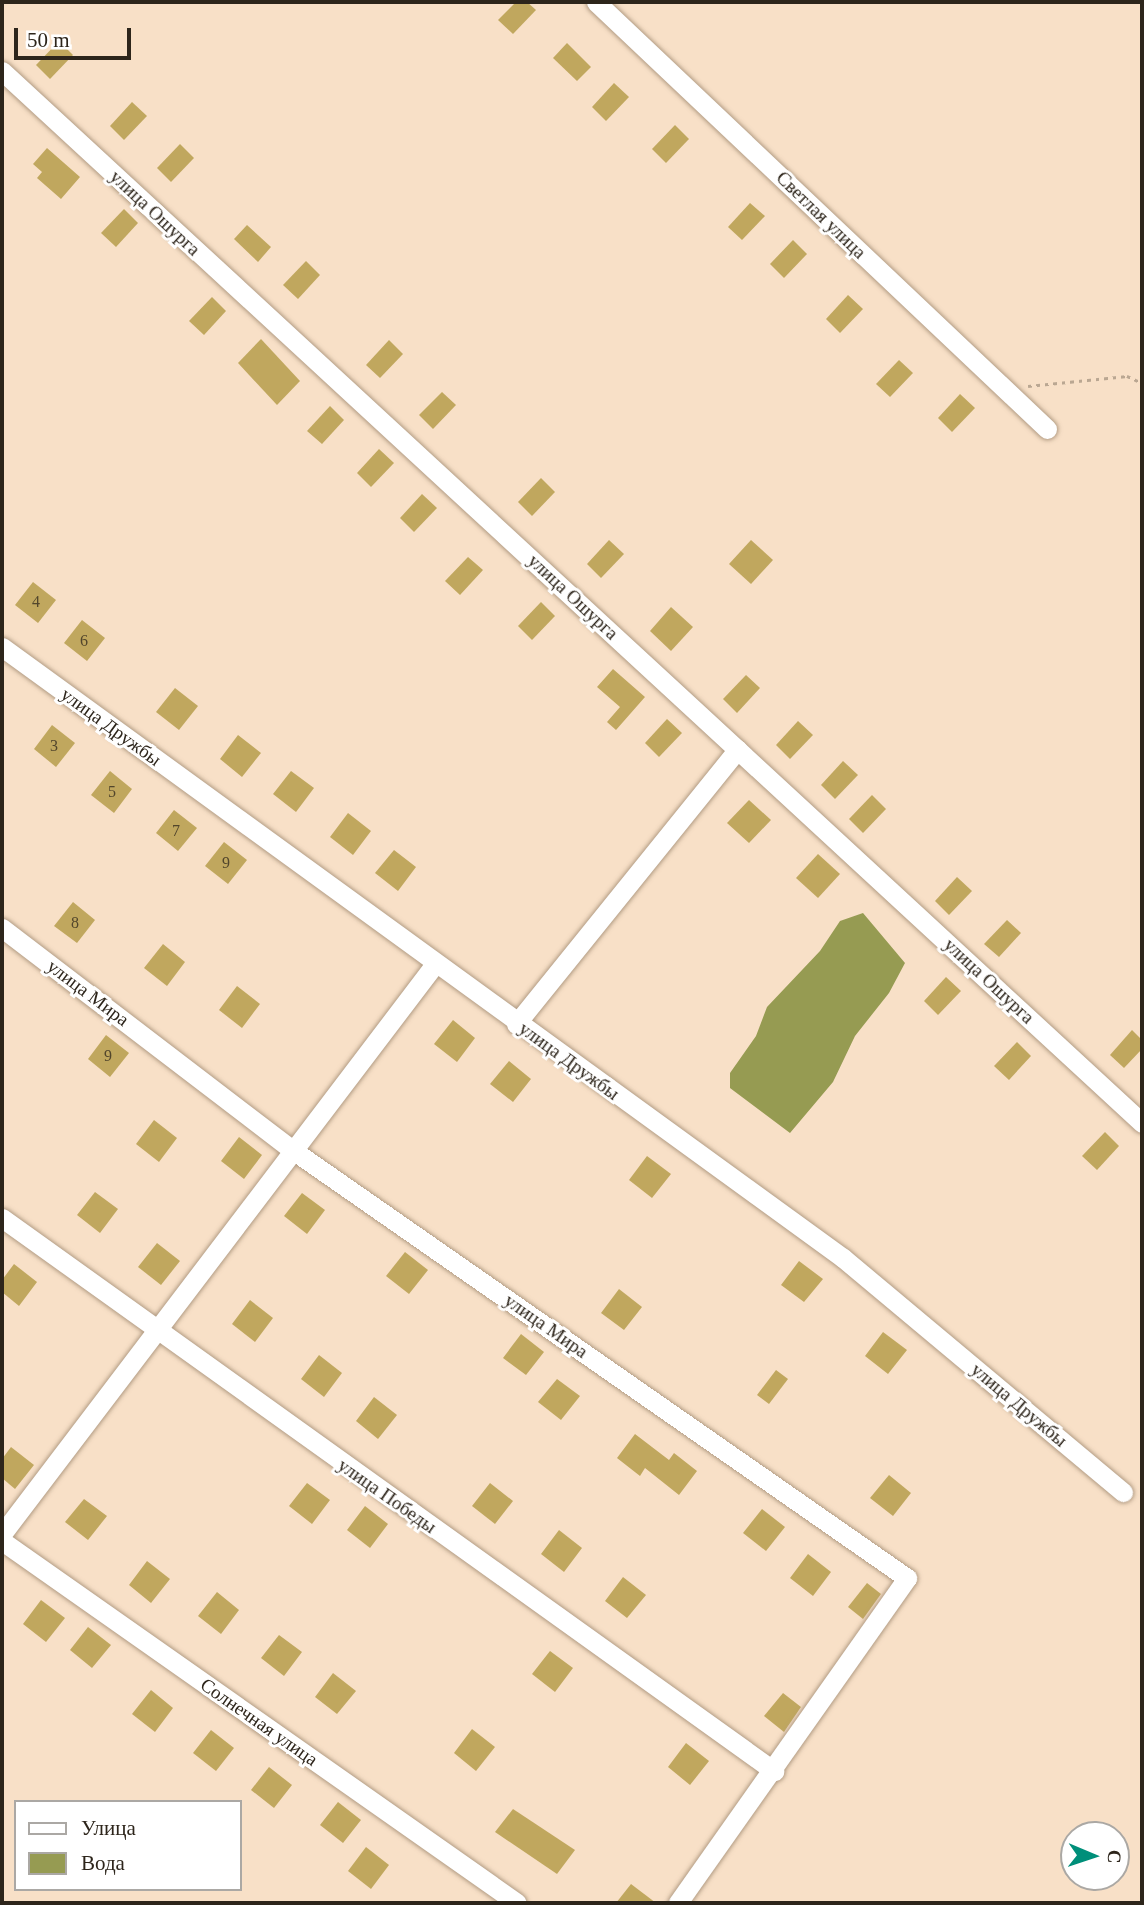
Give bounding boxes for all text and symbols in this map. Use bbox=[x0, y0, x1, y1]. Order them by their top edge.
scale bar bbox=[18, 14, 135, 58]
text: 50 m bbox=[27, 28, 70, 52]
street label: улица Ошурга bbox=[105, 165, 205, 261]
street label: Светлая улица bbox=[771, 166, 871, 264]
street label: улица Ошурга bbox=[523, 549, 623, 645]
house number: 4 bbox=[32, 592, 40, 612]
house number: 6 bbox=[80, 631, 88, 651]
street label: улица Дружбы bbox=[56, 683, 166, 771]
house number: 3 bbox=[50, 736, 58, 756]
house number: 5 bbox=[108, 782, 116, 802]
house number: 7 bbox=[172, 821, 180, 841]
house number: 9 bbox=[222, 853, 230, 873]
house number: 8 bbox=[71, 913, 79, 933]
street label: улица Ошурга bbox=[939, 933, 1039, 1029]
street label: улица Мира bbox=[43, 955, 133, 1031]
street label: улица Дружбы bbox=[514, 1017, 624, 1105]
house number: 9 bbox=[104, 1046, 112, 1066]
street label: улица Мира bbox=[500, 1289, 592, 1363]
street label: улица Дружбы bbox=[966, 1358, 1072, 1452]
street label: улица Победы bbox=[333, 1454, 441, 1538]
street label: Солнечная улица bbox=[196, 1673, 322, 1771]
legend bbox=[14, 1800, 242, 1891]
text: Улица bbox=[81, 1816, 136, 1840]
north arrow bbox=[1060, 1821, 1130, 1891]
text: С bbox=[1104, 1849, 1125, 1864]
text: Вода bbox=[81, 1851, 125, 1875]

